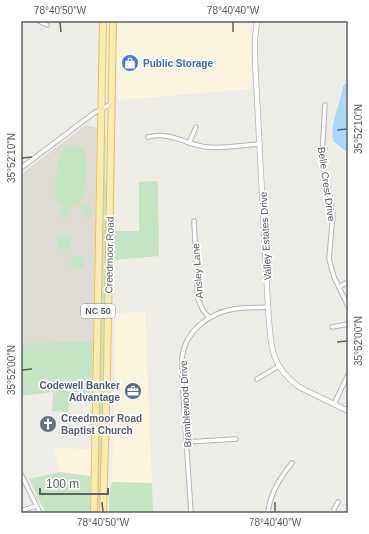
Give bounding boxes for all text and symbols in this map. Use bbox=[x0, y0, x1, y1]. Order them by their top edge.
text: 78°40'50"W bbox=[34, 5, 87, 16]
text: 78°40'40"W bbox=[207, 5, 260, 16]
shop icon: Public Storage bbox=[120, 53, 140, 73]
place label: Public Storage bbox=[143, 58, 213, 69]
text: 35°52'10"N bbox=[353, 104, 364, 154]
text: 35°52'10"N bbox=[6, 133, 17, 183]
street label: Belle Crest Drive bbox=[316, 146, 337, 222]
street label: Valley Estates Drive bbox=[258, 191, 273, 281]
street label: Creedmoor Road bbox=[103, 217, 116, 293]
street label: Ansley Lane bbox=[190, 243, 205, 299]
road number: NC 50 bbox=[81, 304, 115, 318]
text: 35°52'00"N bbox=[353, 316, 364, 366]
text: 35°52'00"N bbox=[6, 345, 17, 395]
street label: Bramblewood Drive bbox=[178, 360, 193, 448]
place label: Codewell Banker Advantage bbox=[39, 380, 120, 403]
office icon: Codewell Banker Advantage bbox=[123, 381, 143, 401]
place label: Creedmoor Road Baptist Church bbox=[61, 413, 142, 436]
church icon: Creedmoor Road Baptist Church bbox=[38, 414, 58, 434]
scale bar bbox=[40, 470, 108, 496]
text: 100 m bbox=[46, 477, 79, 491]
text: 78°40'50"W bbox=[77, 517, 130, 528]
text: 78°40'40"W bbox=[249, 517, 302, 528]

